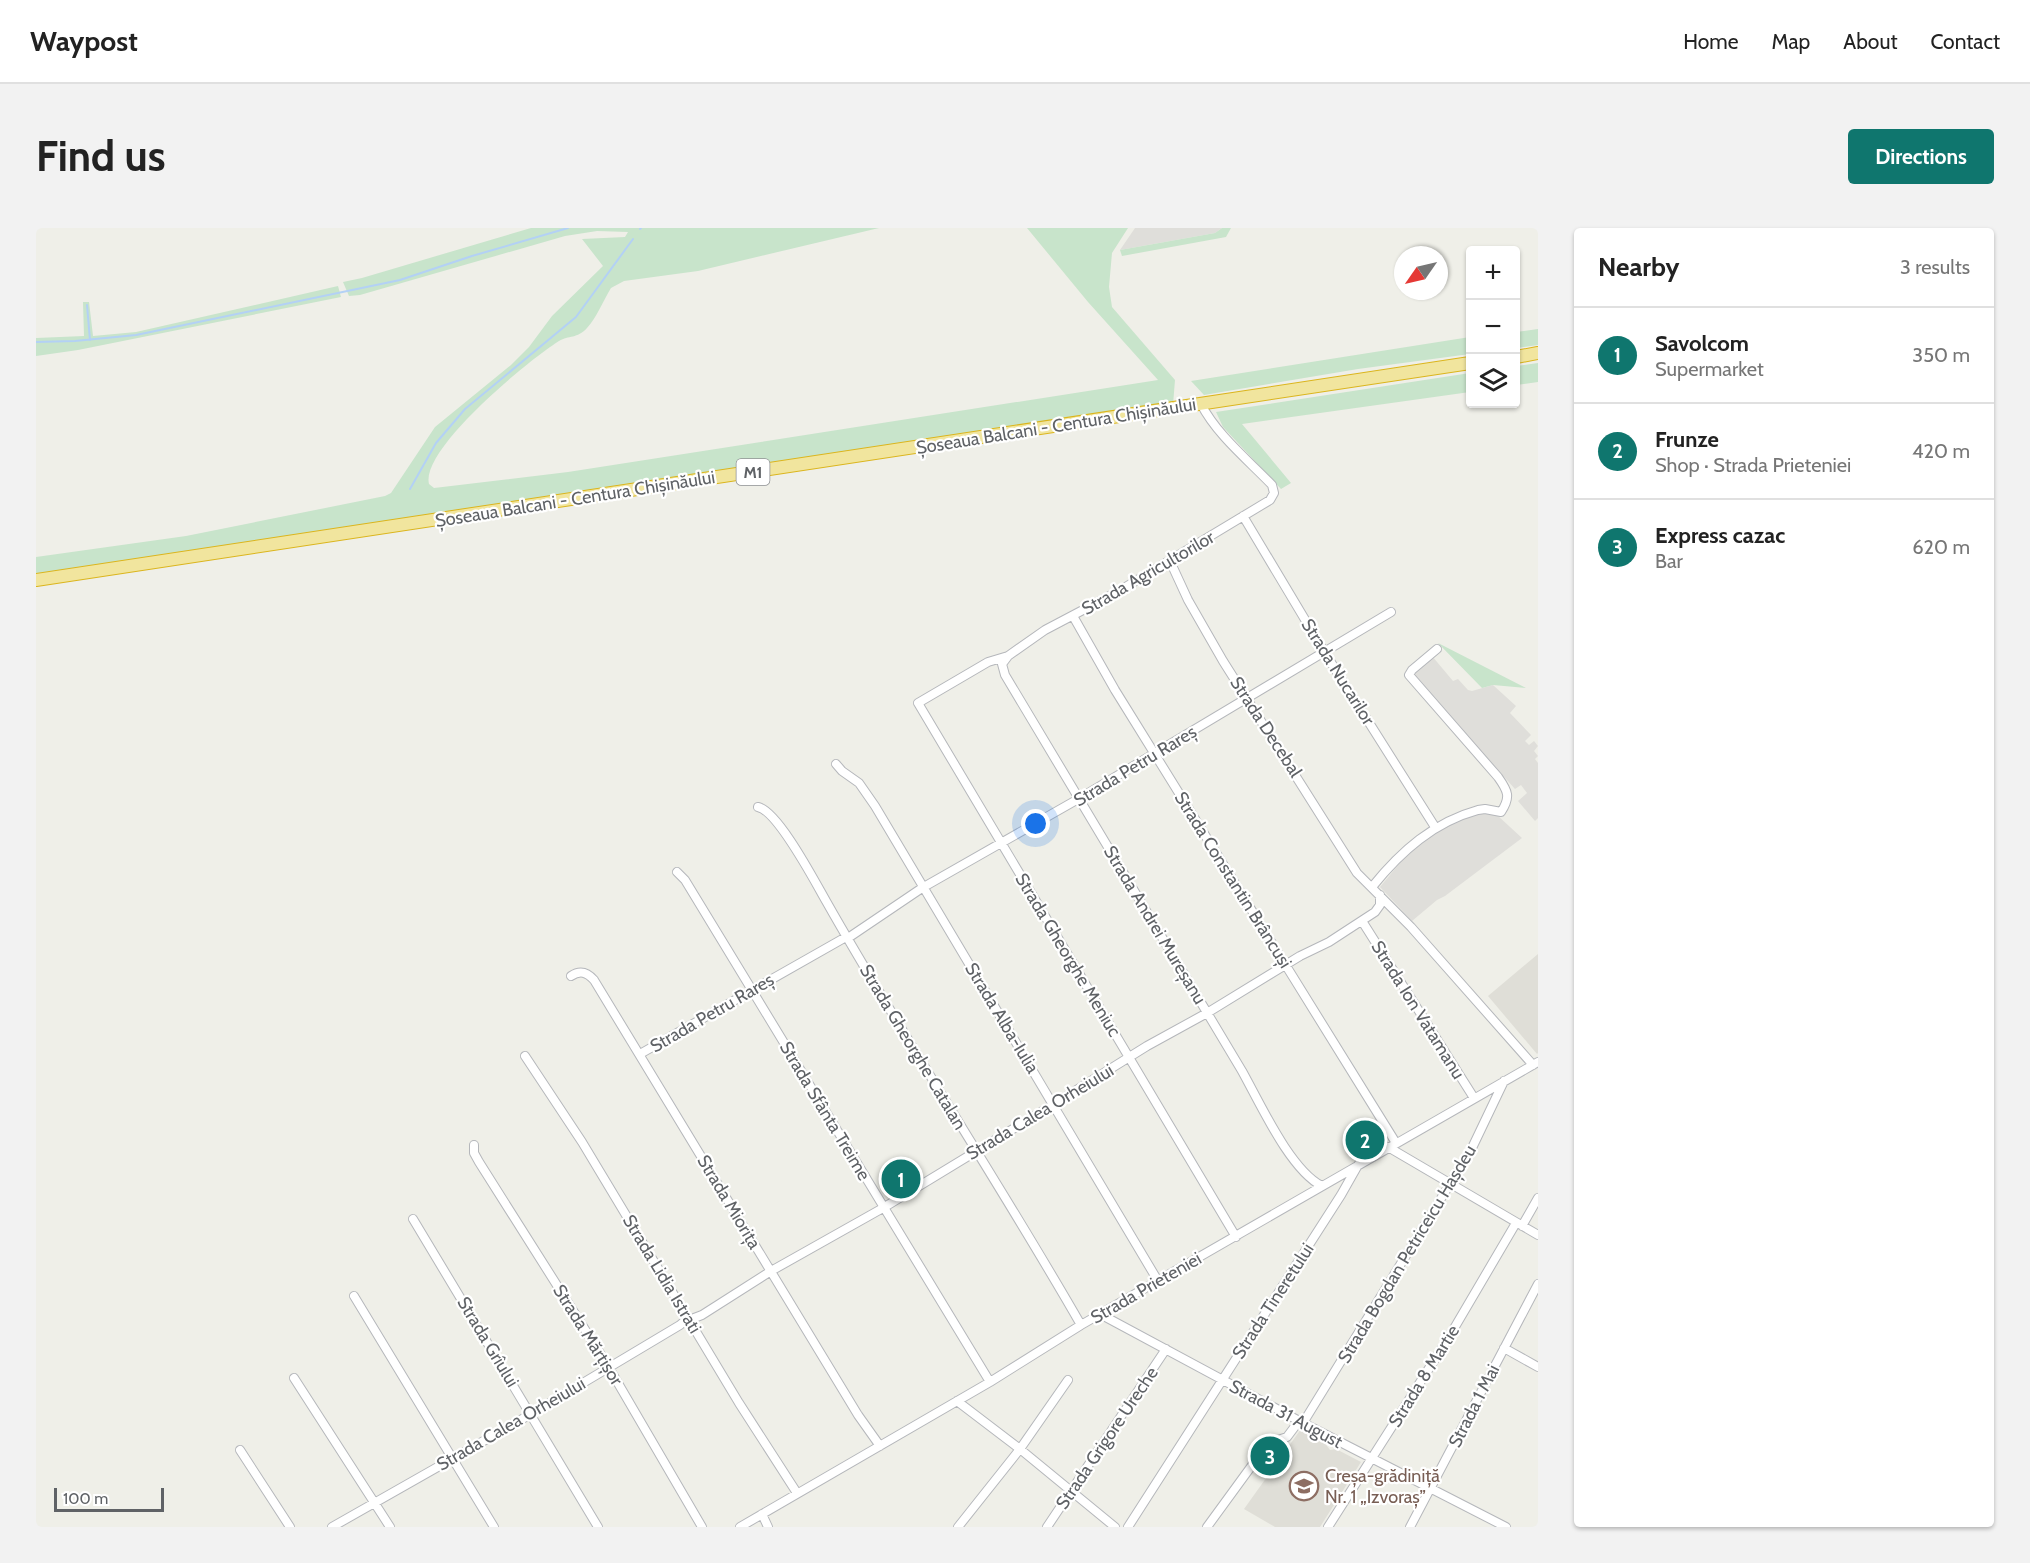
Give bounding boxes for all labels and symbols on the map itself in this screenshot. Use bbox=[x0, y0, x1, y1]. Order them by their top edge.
north arrow bbox=[1394, 246, 1448, 300]
street label: Șoseaua Balcani - Centura Chișinăului bbox=[914, 393, 1198, 460]
road number: M1 bbox=[736, 459, 770, 485]
street label: Șoseaua Balcani - Centura Chișinăului bbox=[433, 466, 717, 533]
street label: Strada Agricultorilor bbox=[1078, 526, 1219, 620]
street label: Strada Nucarilor bbox=[1297, 615, 1380, 729]
street label: Strada Decebal bbox=[1225, 673, 1307, 782]
street label: Strada Petru Rareș bbox=[1070, 721, 1201, 812]
street label: Strada Constantin Brâncuși bbox=[1169, 788, 1296, 973]
your location bbox=[1021, 809, 1050, 838]
street label: Strada Andrei Mureșanu bbox=[1098, 842, 1211, 1009]
street label: Strada Gheorghe Meniuc bbox=[1010, 869, 1126, 1041]
street label: Strada Ion Vatamanu bbox=[1367, 937, 1469, 1083]
street label: Strada Alba-Iulia bbox=[960, 959, 1044, 1078]
street label: Strada Gheorghe Catalan bbox=[855, 960, 971, 1134]
street label: Strada Petru Rareș bbox=[646, 969, 778, 1058]
street label: Strada Sfânta Treime bbox=[775, 1038, 875, 1184]
street label: Strada Calea Orheiului bbox=[962, 1059, 1118, 1165]
pin: 2 bbox=[1346, 1118, 1384, 1162]
street label: Strada Bogdan Petriceicu Hașdeu bbox=[1333, 1141, 1482, 1367]
street label: Strada Miorița bbox=[692, 1151, 766, 1254]
pin: 1 bbox=[882, 1156, 920, 1202]
street label: Strada Lidia Istrati bbox=[618, 1211, 706, 1337]
street label: Strada Tineretului bbox=[1227, 1239, 1319, 1363]
street label: Strada Prieteniei bbox=[1087, 1247, 1205, 1329]
street label: Strada Mărțișor bbox=[547, 1280, 628, 1390]
street label: Strada Grîului bbox=[452, 1293, 524, 1391]
street label: Strada 8 Martie bbox=[1384, 1321, 1464, 1431]
street label: Strada 1 Mai bbox=[1444, 1361, 1504, 1451]
street label: Strada Grigore Ureche bbox=[1051, 1363, 1163, 1513]
street label: Strada Calea Orheiului bbox=[433, 1372, 589, 1476]
street label: Strada 31 August bbox=[1226, 1375, 1346, 1453]
pin: 3 bbox=[1250, 1434, 1290, 1478]
place label: Creșa-grădiniță Nr. 1 „Izvoraș” bbox=[1325, 1465, 1440, 1509]
school or university icon: Creșa-grădiniță Nr. 1 „Izvoraș” bbox=[1288, 1470, 1320, 1502]
scale bar bbox=[54, 1485, 164, 1512]

